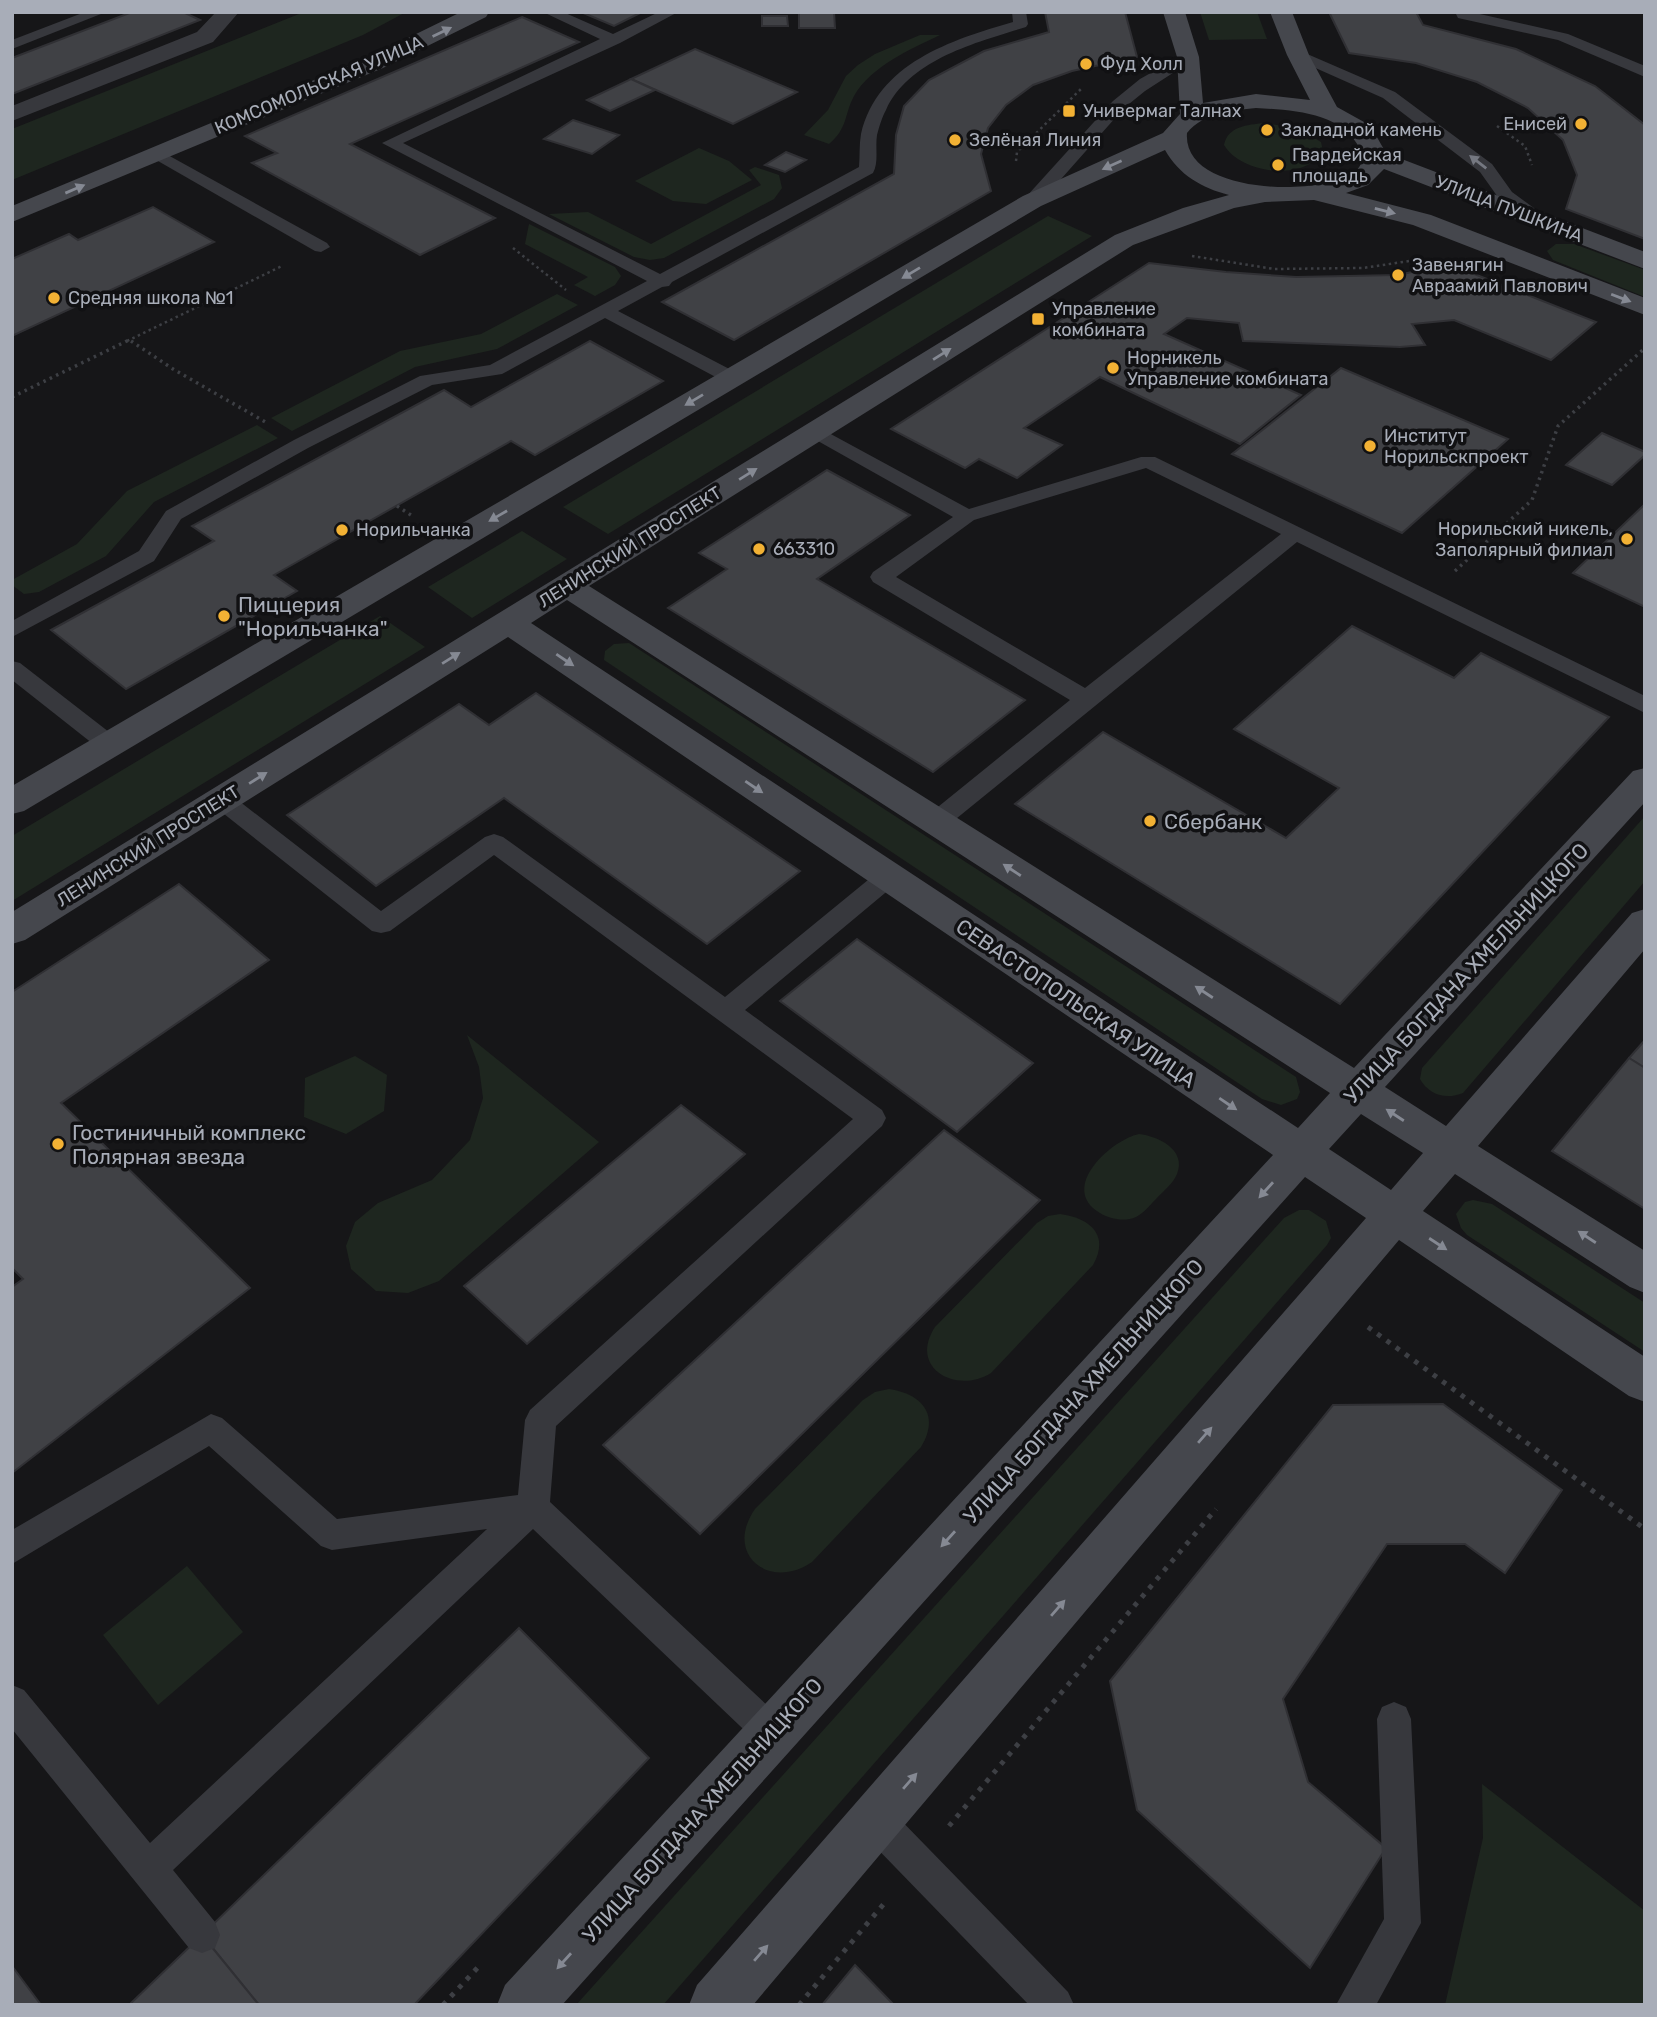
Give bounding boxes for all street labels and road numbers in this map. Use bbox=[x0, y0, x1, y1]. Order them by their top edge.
street label: КОМСОМОЛЬСКАЯ УЛИЦА bbox=[211, 31, 427, 139]
street label: УЛИЦА ПУШКИНА bbox=[1432, 171, 1586, 247]
street label: ЛЕНИНСКИЙ ПРОСПЕКТ bbox=[534, 482, 726, 612]
street label: ЛЕНИНСКИЙ ПРОСПЕКТ bbox=[52, 781, 244, 911]
street label: УЛИЦА БОГДАНА ХМЕЛЬНИЦКОГО bbox=[1339, 838, 1593, 1108]
street label: СЕВАСТОПОЛЬСКАЯ УЛИЦА bbox=[951, 913, 1201, 1093]
street label: УЛИЦА БОГДАНА ХМЕЛЬНИЦКОГО bbox=[958, 1254, 1208, 1528]
street label: УЛИЦА БОГДАНА ХМЕЛЬНИЦКОГО bbox=[577, 1673, 827, 1947]

